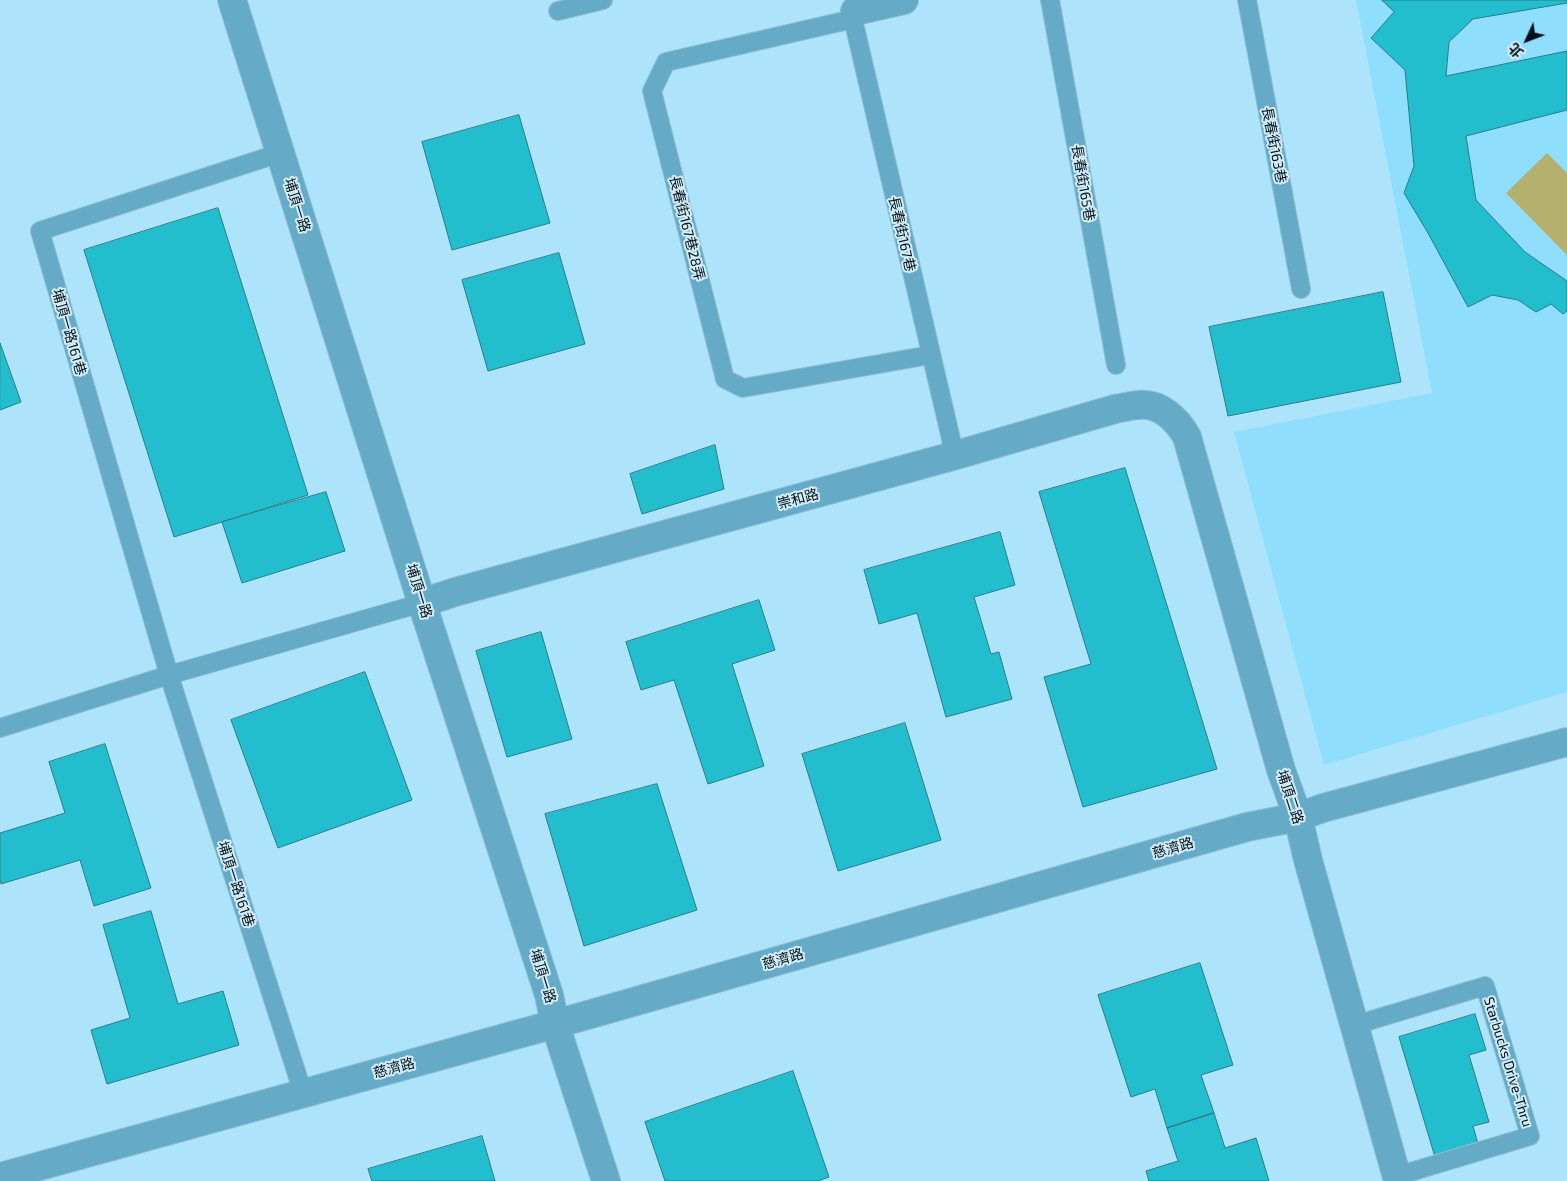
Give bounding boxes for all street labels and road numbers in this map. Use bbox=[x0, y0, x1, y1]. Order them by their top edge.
street label: 長春街163巷 bbox=[1258, 105, 1290, 185]
street label: 長春街165巷 bbox=[1068, 144, 1098, 222]
street label: 長春街167巷28弄 bbox=[666, 174, 708, 282]
street label: 埔頂一路 bbox=[280, 176, 314, 234]
street label: 長春街167巷 bbox=[885, 195, 919, 273]
street label: 埔頂一路161巷 bbox=[49, 287, 89, 377]
street label: 崇和路 bbox=[776, 485, 820, 513]
street label: 埔頂一路 bbox=[403, 562, 435, 620]
street label: 埔頂二路 bbox=[1273, 768, 1307, 826]
street label: 慈濟路 bbox=[1150, 834, 1196, 862]
street label: 埔頂一路161巷 bbox=[214, 839, 258, 929]
street label: 慈濟路 bbox=[760, 945, 806, 973]
street label: 埔頂一路 bbox=[527, 947, 559, 1005]
street label: Starbucks Drive-Thru bbox=[1480, 995, 1536, 1129]
street label: 慈濟路 bbox=[372, 1054, 416, 1082]

